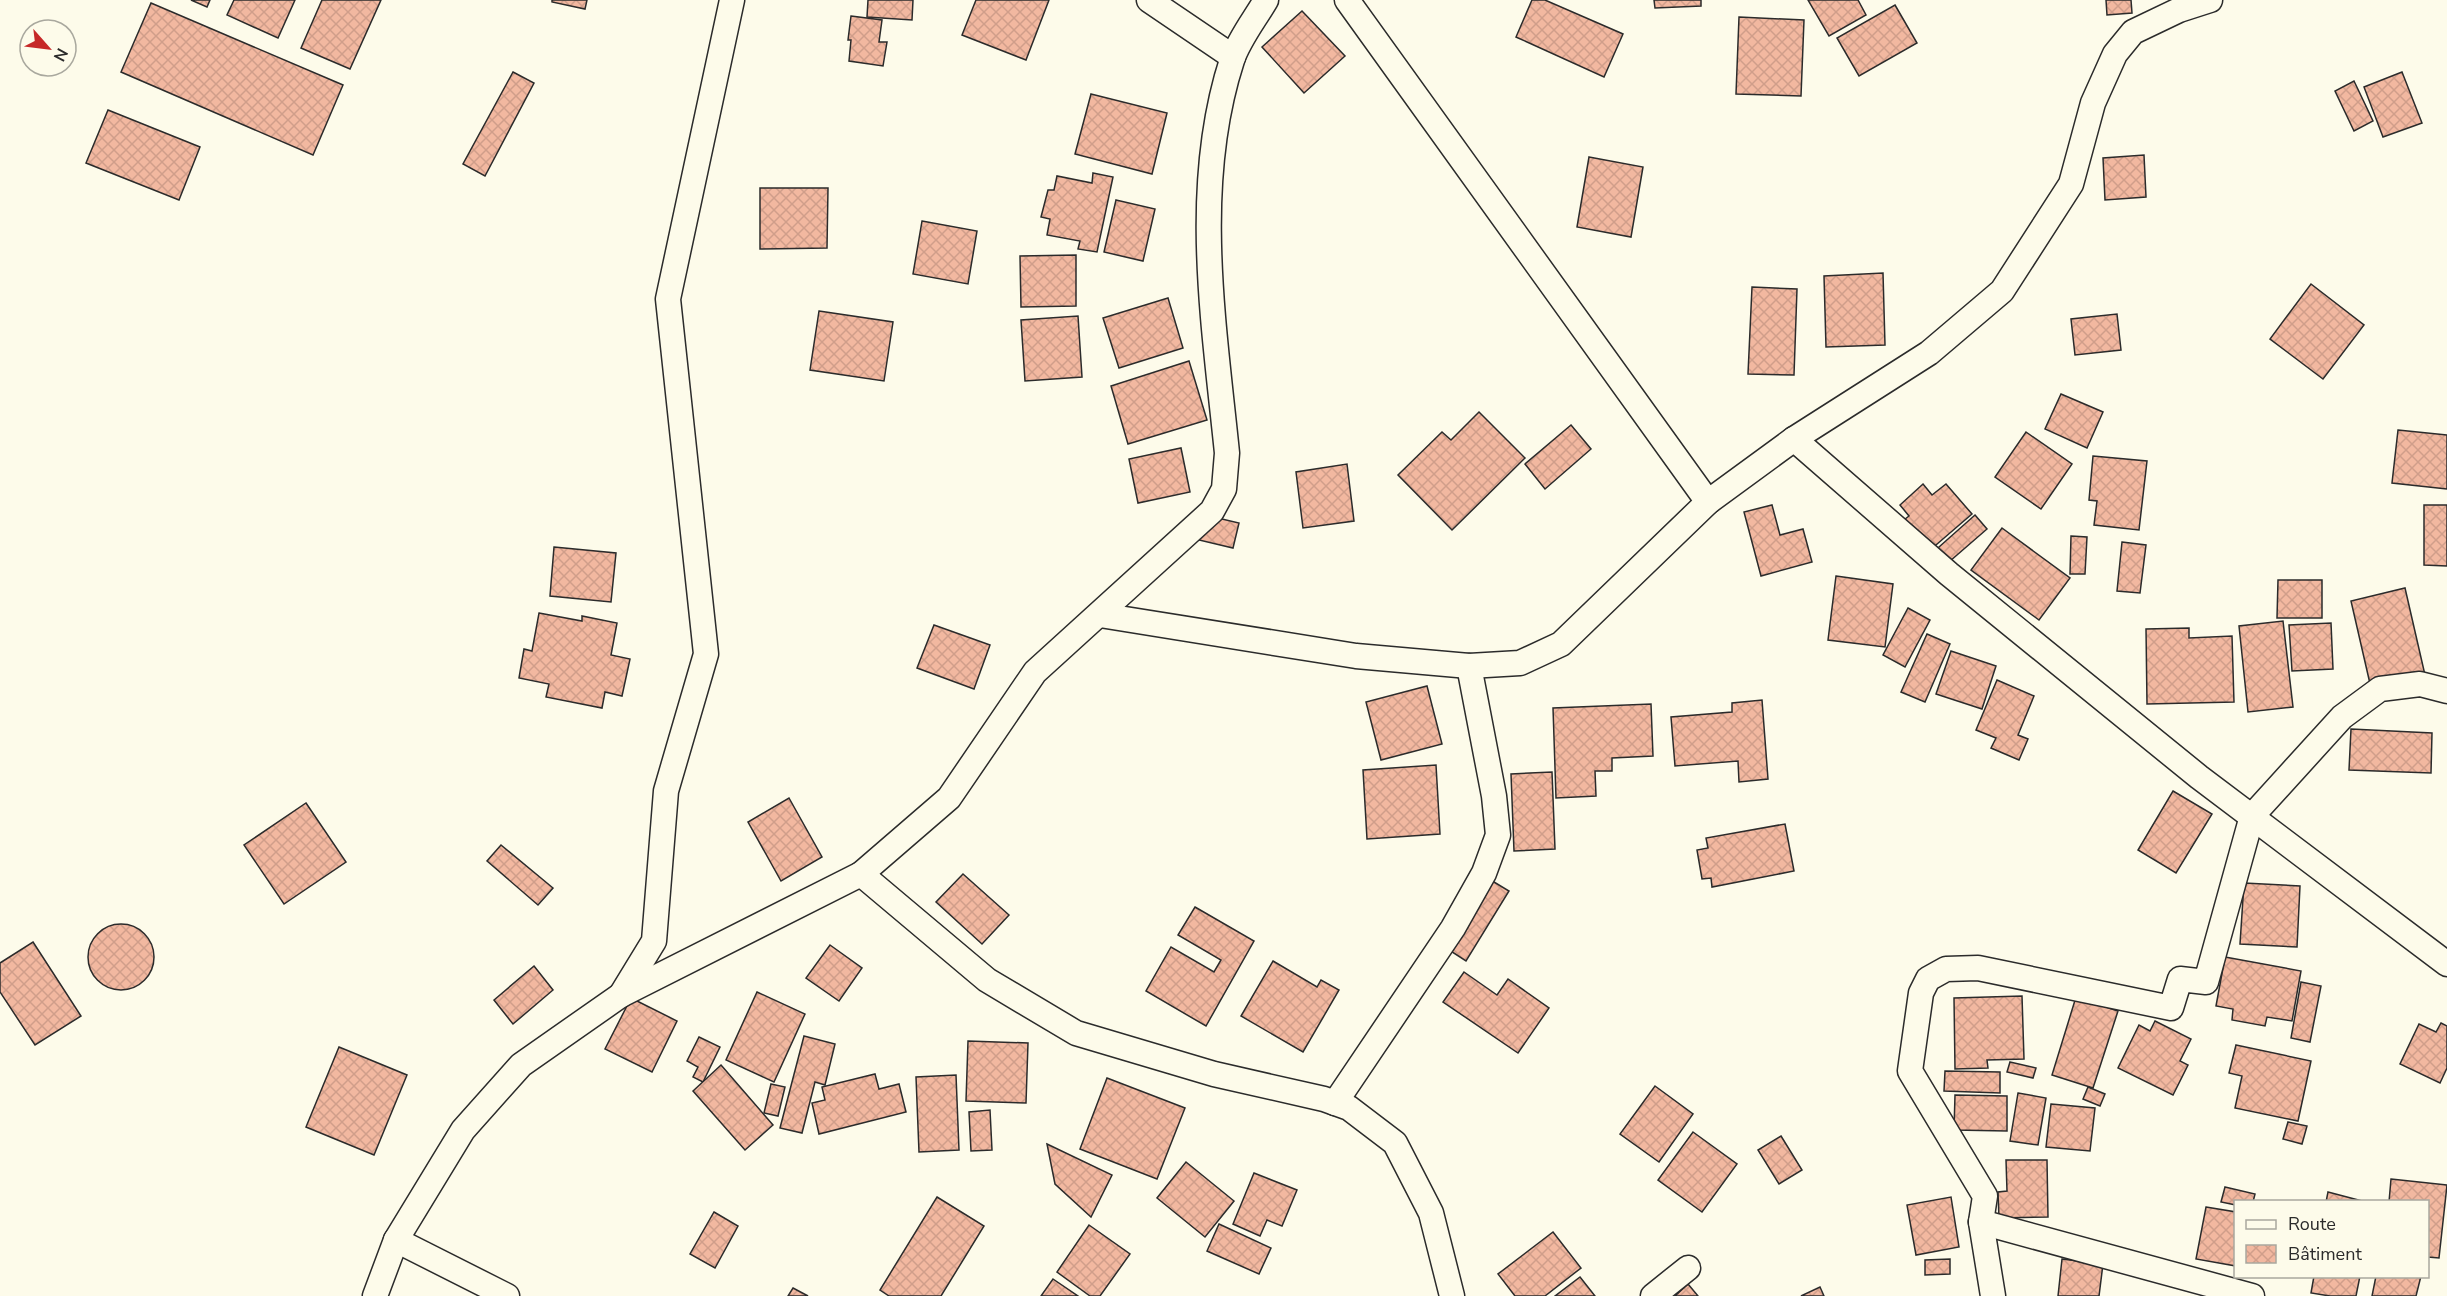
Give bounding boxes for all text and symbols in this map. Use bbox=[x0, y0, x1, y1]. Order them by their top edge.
north arrow bbox=[18, 18, 78, 78]
text: N bbox=[48, 44, 73, 65]
legend bbox=[2234, 1200, 2429, 1278]
text: Route bbox=[2288, 1212, 2336, 1236]
text: Bâtiment bbox=[2288, 1242, 2362, 1266]

